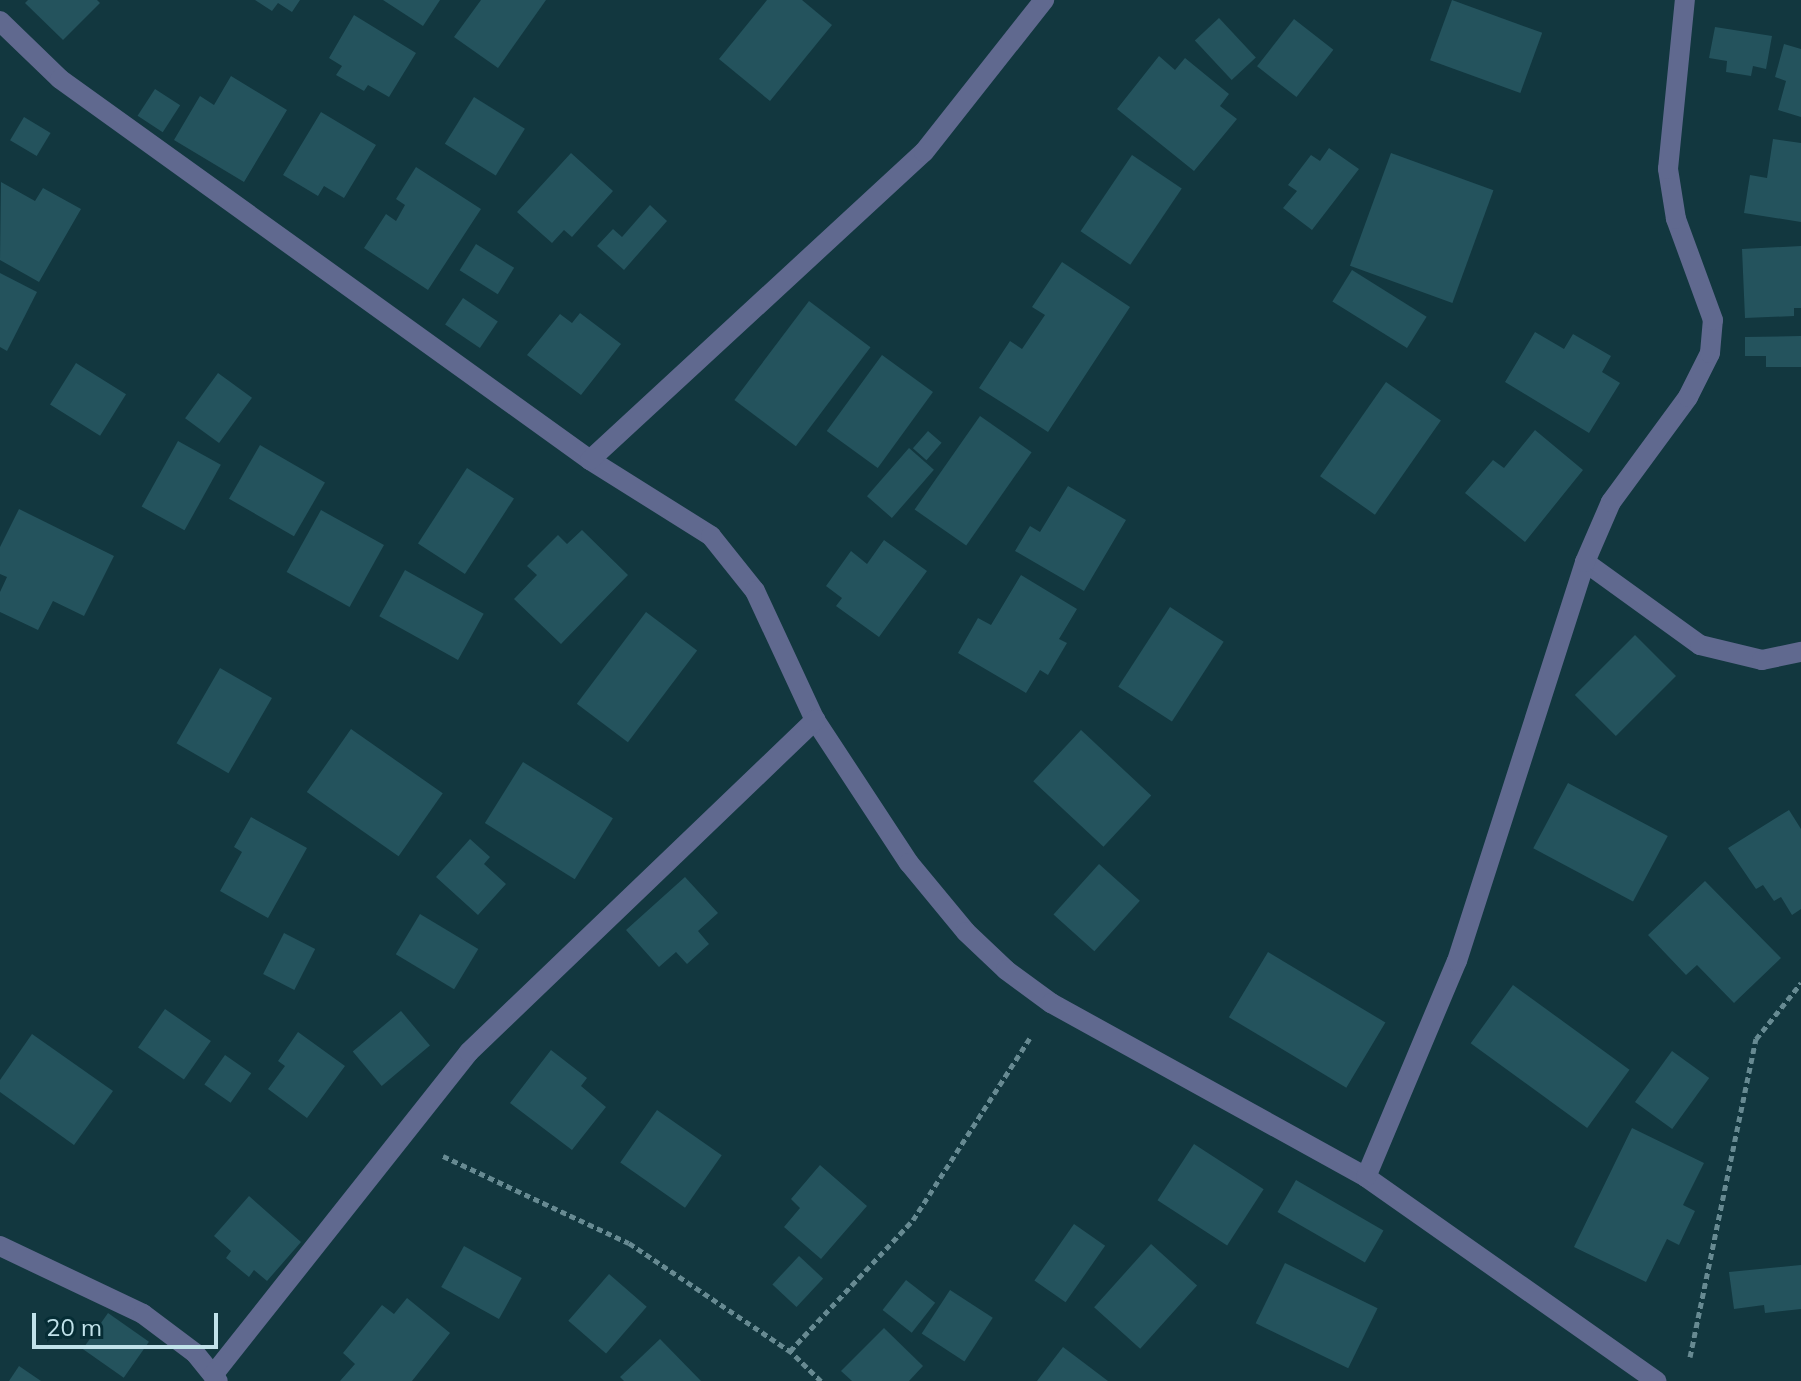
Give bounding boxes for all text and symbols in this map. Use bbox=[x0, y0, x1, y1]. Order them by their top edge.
scale bar bbox=[36, 1297, 222, 1347]
text: 20 m bbox=[46, 1312, 102, 1342]

